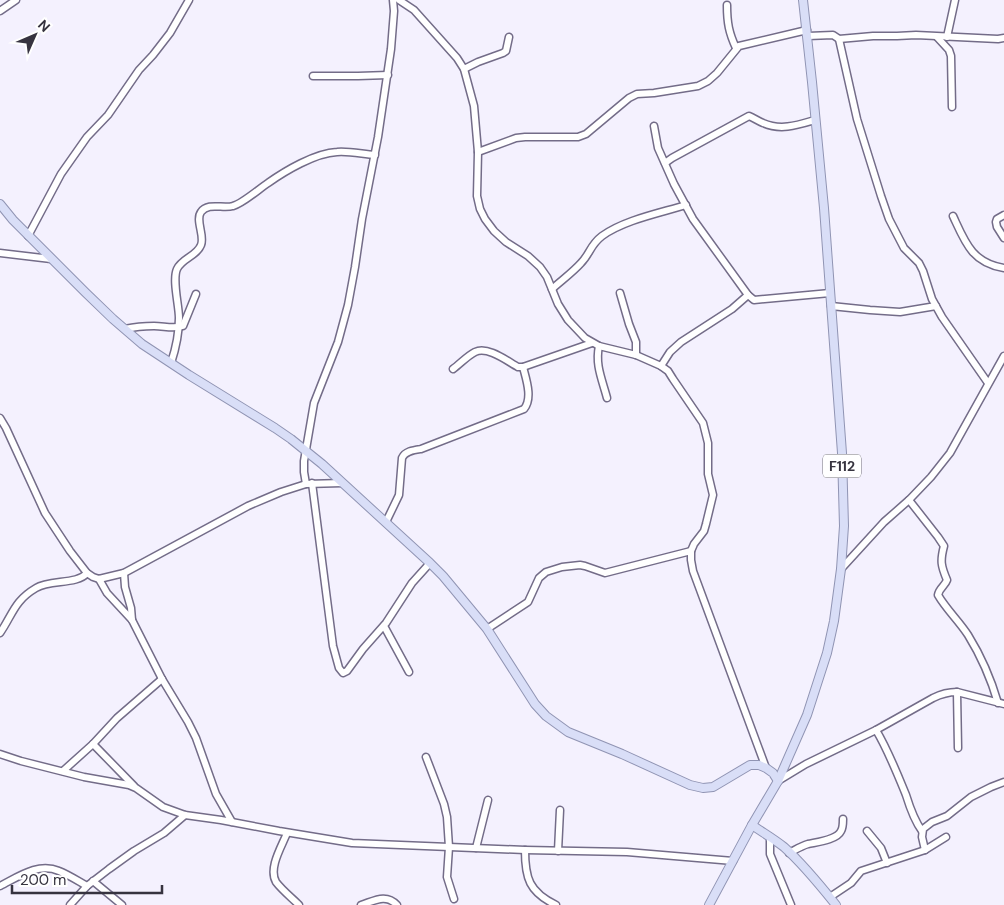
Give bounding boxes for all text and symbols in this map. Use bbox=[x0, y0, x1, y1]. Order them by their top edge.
north arrow bbox=[10, 10, 60, 60]
text: N bbox=[34, 16, 54, 36]
road number: F112 bbox=[823, 454, 861, 478]
scale bar bbox=[12, 862, 162, 894]
text: 200 m bbox=[20, 870, 66, 890]

